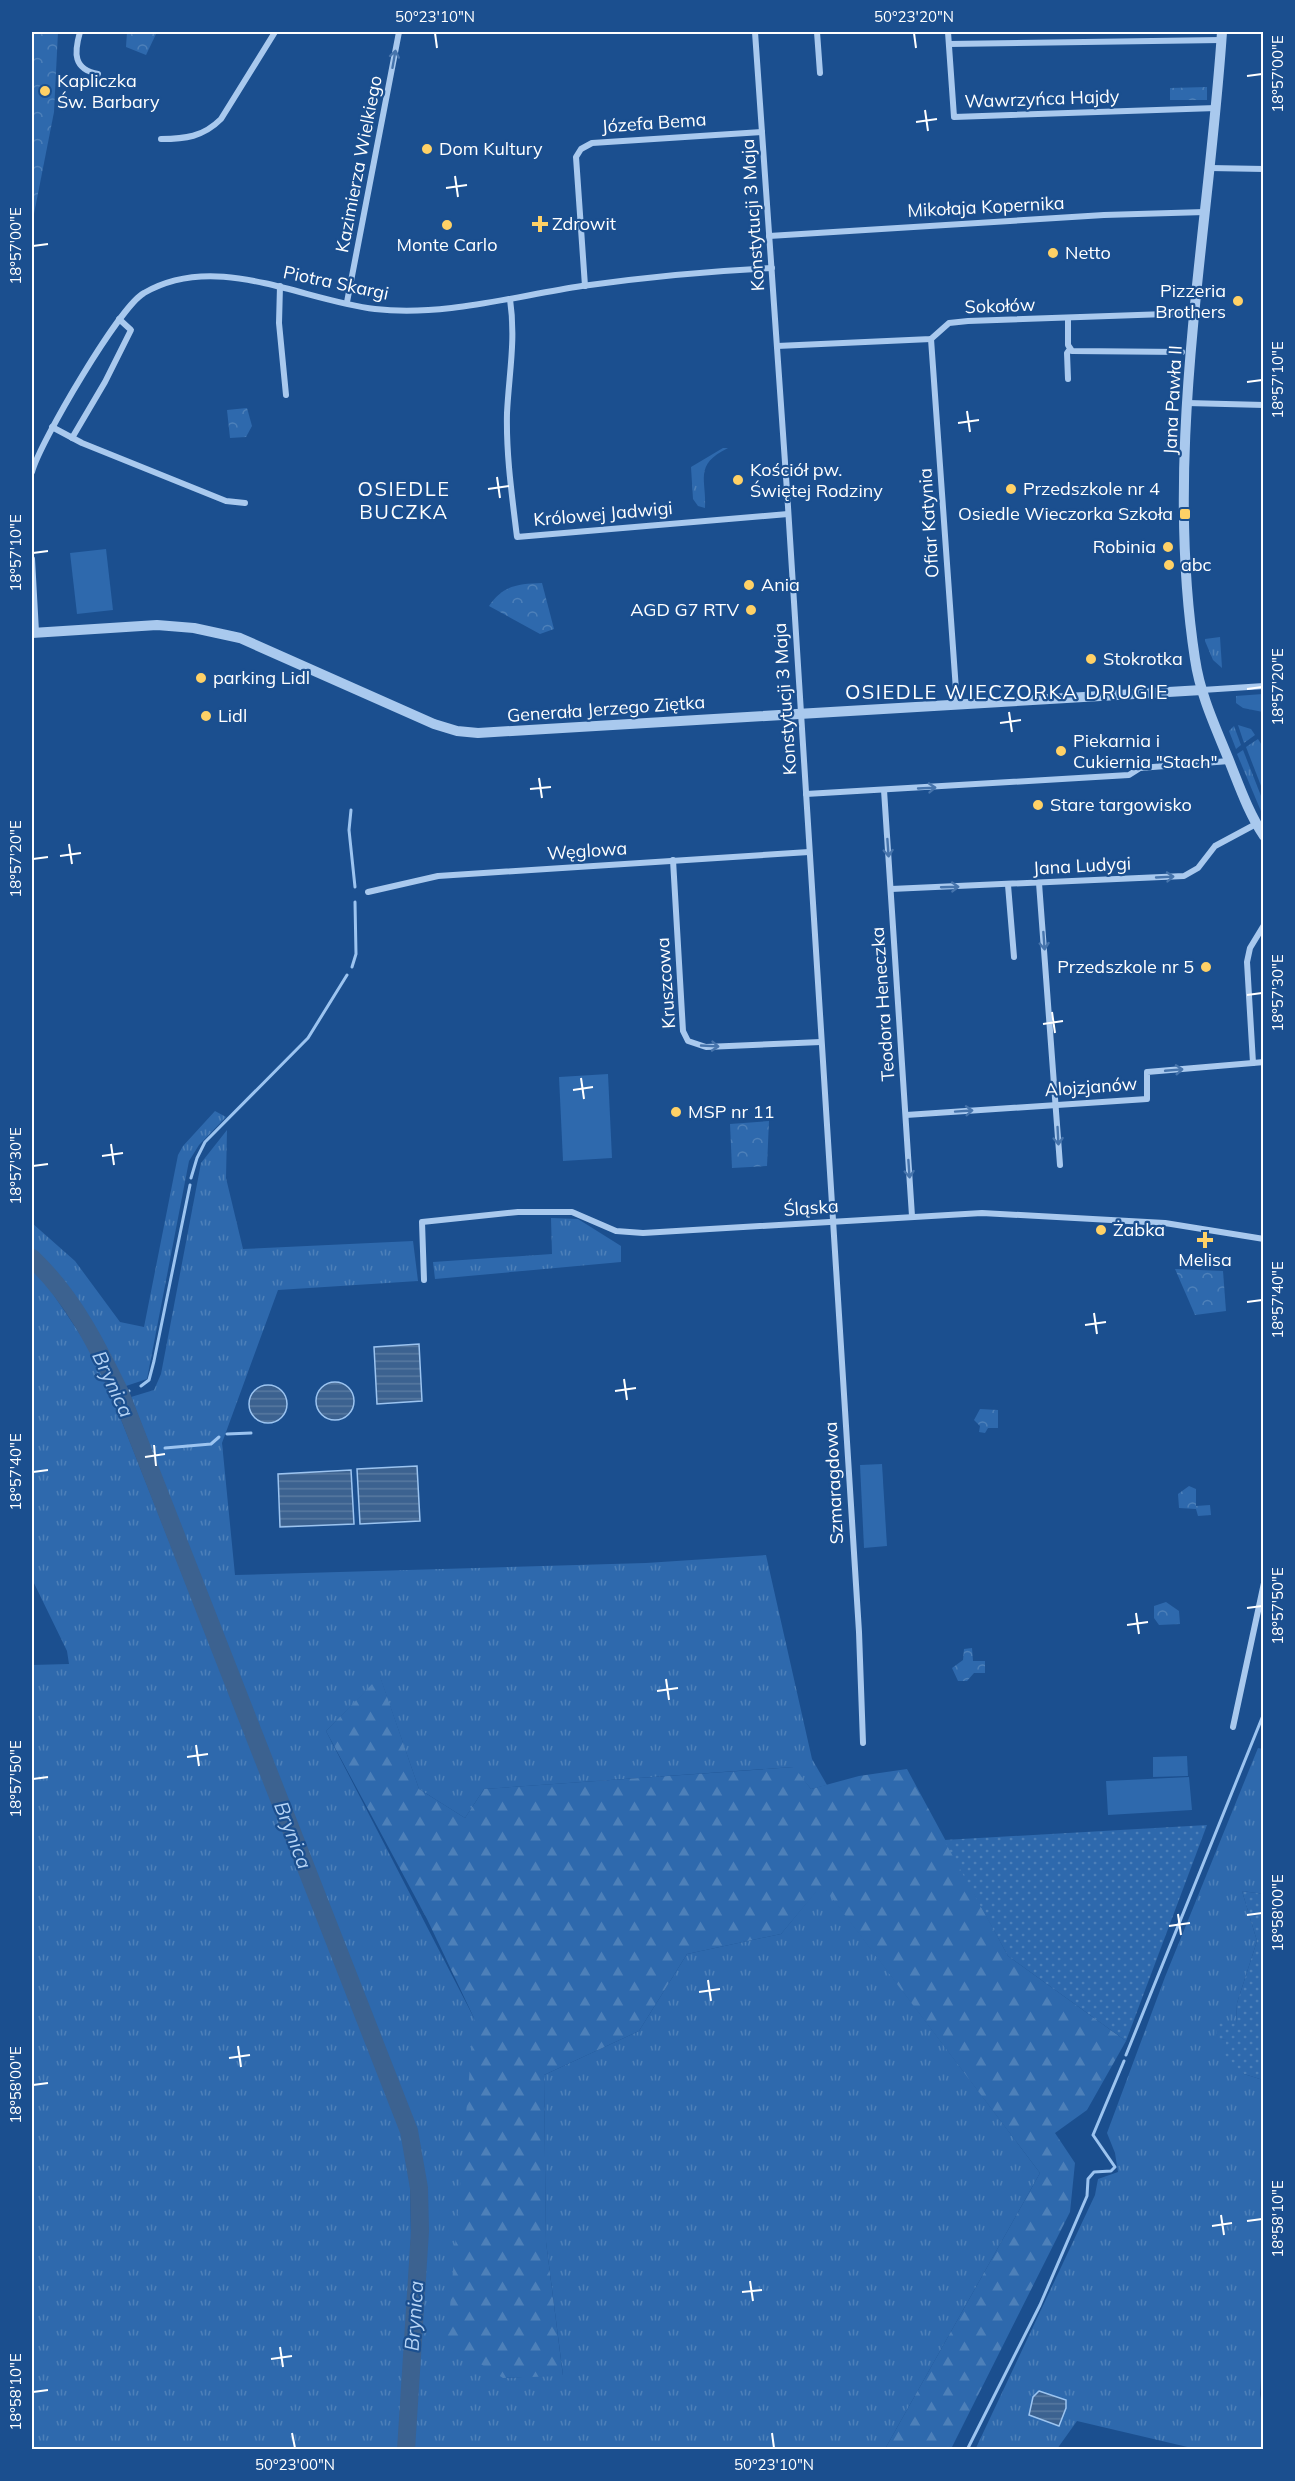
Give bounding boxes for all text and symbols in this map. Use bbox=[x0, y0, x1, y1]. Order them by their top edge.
text: 50°23'10"N bbox=[395, 7, 475, 26]
text: 50°23'20"N bbox=[874, 7, 954, 26]
text: 18°57'00"E bbox=[1268, 35, 1287, 113]
one-way arrow bbox=[389, 50, 400, 70]
place label: Kapliczka Św. Barbary bbox=[57, 69, 160, 113]
street label: Kazimierza Wielkiego bbox=[330, 73, 387, 254]
marker: Kapliczka Św. Barbary bbox=[38, 84, 52, 98]
street label: Wawrzyńca Hajdy bbox=[964, 84, 1120, 113]
street label: Józefa Bema bbox=[601, 107, 707, 138]
place label: Dom Kultury bbox=[439, 137, 543, 160]
street label: Konstytucji 3 Maja bbox=[736, 138, 769, 292]
marker: Dom Kultury bbox=[420, 142, 434, 156]
street label: Mikołaja Kopernika bbox=[907, 191, 1065, 222]
text: 18°57'00"E bbox=[6, 207, 25, 285]
place label: Zdrowit bbox=[552, 212, 616, 235]
marker: Zdrowit bbox=[533, 217, 547, 231]
marker: Monte Carlo bbox=[440, 218, 454, 232]
place label: Monte Carlo bbox=[397, 233, 497, 256]
place label: Netto bbox=[1065, 241, 1111, 264]
marker: Netto bbox=[1046, 246, 1060, 260]
street label: Piotra Skargi bbox=[281, 260, 391, 305]
place label: Pizzeria Brothers bbox=[1155, 279, 1226, 323]
street label: Sokołów bbox=[964, 293, 1036, 318]
marker: Pizzeria Brothers bbox=[1231, 294, 1245, 308]
text: 18°57'10"E bbox=[1268, 341, 1287, 419]
street label: Jana Pawła II bbox=[1158, 345, 1187, 455]
place label: Kościół pw. Świętej Rodziny bbox=[750, 458, 883, 502]
street label: Ofiar Katynia bbox=[913, 467, 944, 579]
marker: Kościół pw. Świętej Rodziny bbox=[731, 473, 745, 487]
district label: OSIEDLE BUCZKA bbox=[358, 476, 450, 524]
place label: Przedszkole nr 4 bbox=[1023, 477, 1160, 500]
marker: Przedszkole nr 4 bbox=[1004, 482, 1018, 496]
street label: Królowej Jadwigi bbox=[533, 496, 673, 531]
place label: Osiedle Wieczorka Szkoła bbox=[958, 502, 1173, 525]
marker: Osiedle Wieczorka Szkoła bbox=[1178, 507, 1192, 521]
text: 18°57'10"E bbox=[6, 514, 25, 592]
place label: Robinia bbox=[1093, 535, 1156, 558]
marker: Robinia bbox=[1161, 540, 1175, 554]
place label: abc bbox=[1181, 553, 1212, 576]
marker: abc bbox=[1162, 558, 1176, 572]
place label: Ania bbox=[761, 573, 800, 596]
marker: Ania bbox=[742, 578, 756, 592]
place label: AGD G7 RTV bbox=[630, 598, 739, 621]
marker: AGD G7 RTV bbox=[744, 603, 758, 617]
street label: Konstytucji 3 Maja bbox=[768, 622, 801, 776]
place label: Stokrotka bbox=[1103, 647, 1183, 670]
text: 18°57'20"E bbox=[1268, 648, 1287, 726]
marker: Stokrotka bbox=[1084, 652, 1098, 666]
place label: parking Lidl bbox=[213, 666, 310, 689]
marker: parking Lidl bbox=[194, 671, 208, 685]
district label: OSIEDLE WIECZORKA DRUGIE bbox=[845, 679, 1169, 704]
street label: Generała Jerzego Ziętka bbox=[506, 690, 706, 727]
place label: Lidl bbox=[218, 704, 247, 727]
marker: Lidl bbox=[199, 709, 213, 723]
place label: Piekarnia i Cukiernia "Stach" bbox=[1073, 729, 1218, 773]
marker: Piekarnia i Cukiernia "Stach" bbox=[1054, 744, 1068, 758]
one-way arrow bbox=[917, 782, 937, 793]
place label: Stare targowisko bbox=[1050, 793, 1192, 816]
marker: Stare targowisko bbox=[1031, 798, 1045, 812]
text: 18°57'20"E bbox=[6, 820, 25, 898]
street label: Węglowa bbox=[546, 836, 628, 865]
one-way arrow bbox=[883, 838, 894, 858]
street label: Jana Ludygi bbox=[1032, 851, 1132, 880]
one-way arrow bbox=[1155, 872, 1175, 883]
one-way arrow bbox=[939, 881, 959, 893]
street label: Teodora Heneczka bbox=[866, 926, 899, 1082]
one-way arrow bbox=[1039, 931, 1050, 951]
street label: Kruszcowa bbox=[651, 937, 680, 1029]
text: 18°57'30"E bbox=[1268, 954, 1287, 1032]
place label: Przedszkole nr 5 bbox=[1057, 955, 1194, 978]
marker: Przedszkole nr 5 bbox=[1199, 960, 1213, 974]
one-way arrow bbox=[700, 1040, 720, 1051]
one-way arrow bbox=[1163, 1064, 1183, 1075]
street label: Alojzjanów bbox=[1044, 1072, 1138, 1101]
place label: MSP nr 11 bbox=[688, 1100, 774, 1123]
marker: MSP nr 11 bbox=[669, 1105, 683, 1119]
one-way arrow bbox=[954, 1105, 974, 1116]
one-way arrow bbox=[1053, 1125, 1064, 1145]
text: 18°57'30"E bbox=[6, 1127, 25, 1205]
one-way arrow bbox=[904, 1158, 915, 1178]
street label: Śląska bbox=[783, 1194, 839, 1221]
place label: Żabka bbox=[1113, 1218, 1165, 1241]
marker: Żabka bbox=[1094, 1223, 1108, 1237]
marker: Melisa bbox=[1198, 1233, 1212, 1247]
place label: Melisa bbox=[1178, 1248, 1232, 1271]
text: 18°57'40"E bbox=[1268, 1261, 1287, 1339]
water label: Brynica bbox=[87, 1347, 140, 1421]
street label: Szmaragdowa bbox=[819, 1421, 848, 1545]
text: 18°57'40"E bbox=[6, 1433, 25, 1511]
text: 18°57'50"E bbox=[1268, 1567, 1287, 1645]
text: 18°57'50"E bbox=[6, 1740, 25, 1818]
water label: Brynica bbox=[269, 1797, 318, 1872]
text: 18°58'00"E bbox=[1268, 1874, 1287, 1952]
text: 18°58'00"E bbox=[6, 2046, 25, 2124]
text: 18°58'10"E bbox=[1268, 2180, 1287, 2258]
water label: Brynica bbox=[399, 2280, 428, 2352]
text: 18°58'10"E bbox=[6, 2353, 25, 2431]
text: 50°23'00"N bbox=[255, 2455, 335, 2474]
text: 50°23'10"N bbox=[734, 2455, 814, 2474]

